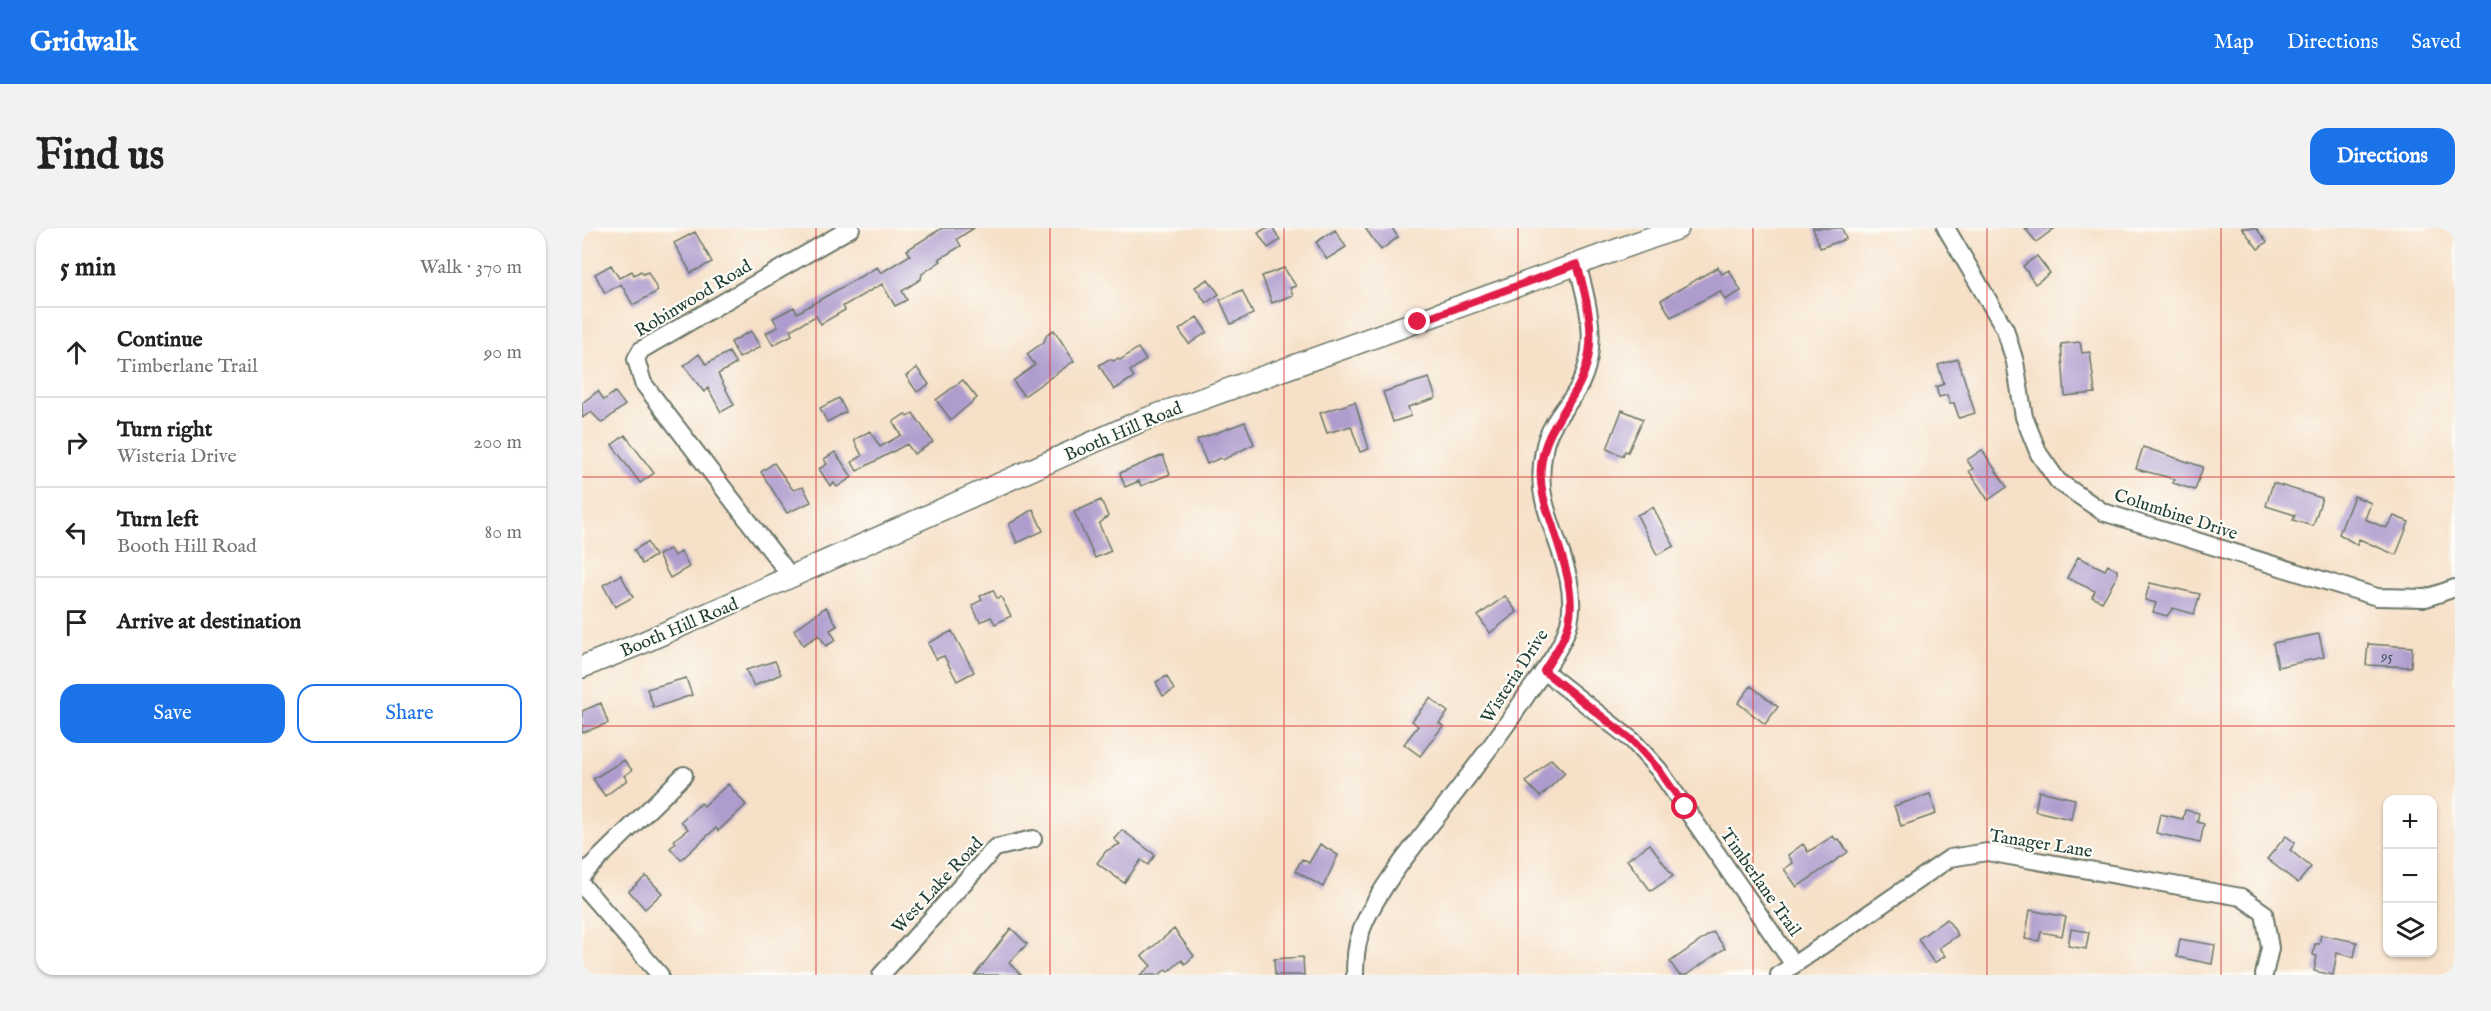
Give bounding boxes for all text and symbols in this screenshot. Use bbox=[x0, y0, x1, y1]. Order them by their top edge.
text: Gridwalk bbox=[30, 25, 138, 60]
text: Map bbox=[2214, 29, 2254, 56]
text: Directions bbox=[2287, 29, 2378, 56]
text: Saved bbox=[2411, 29, 2461, 56]
button: Directions bbox=[2310, 128, 2455, 185]
text: Find us bbox=[36, 130, 164, 183]
text: 5 min bbox=[60, 251, 116, 284]
text: Walk · 370 m bbox=[420, 255, 522, 280]
street label: Robinwood Road bbox=[631, 255, 757, 343]
route end bbox=[1404, 308, 1430, 334]
text: Continue bbox=[117, 326, 203, 354]
icon: ahead bbox=[60, 336, 93, 369]
text: 90 m bbox=[484, 340, 522, 365]
text: Timberlane Trail bbox=[117, 354, 258, 379]
street label: Booth Hill Road bbox=[1061, 397, 1186, 468]
text: Turn right bbox=[117, 416, 212, 444]
icon: right bbox=[60, 426, 93, 459]
text: 200 m bbox=[473, 430, 522, 455]
text: Wisteria Drive bbox=[117, 444, 237, 469]
street label: Columbine Drive bbox=[2111, 485, 2240, 546]
text: Turn left bbox=[117, 506, 199, 534]
icon: left bbox=[60, 516, 93, 549]
text: 80 m bbox=[485, 520, 522, 545]
text: Booth Hill Road bbox=[117, 534, 257, 559]
street label: Booth Hill Road bbox=[617, 593, 742, 664]
icon: arrive bbox=[60, 606, 93, 639]
text: Arrive at destination bbox=[117, 608, 301, 636]
street label: Wisteria Drive bbox=[1476, 625, 1554, 728]
house number: 95 bbox=[2380, 647, 2394, 666]
button: Save bbox=[60, 684, 285, 743]
button: Share bbox=[297, 684, 522, 743]
route start bbox=[1671, 793, 1697, 819]
map controls bbox=[2383, 795, 2437, 957]
button: + bbox=[2383, 795, 2437, 849]
street label: Timberlane Trail bbox=[1714, 824, 1806, 941]
street label: Tanager Lane bbox=[1988, 825, 2094, 864]
street label: West Lake Road bbox=[887, 833, 989, 939]
button: − bbox=[2383, 849, 2437, 903]
button: layers bbox=[2383, 903, 2437, 957]

